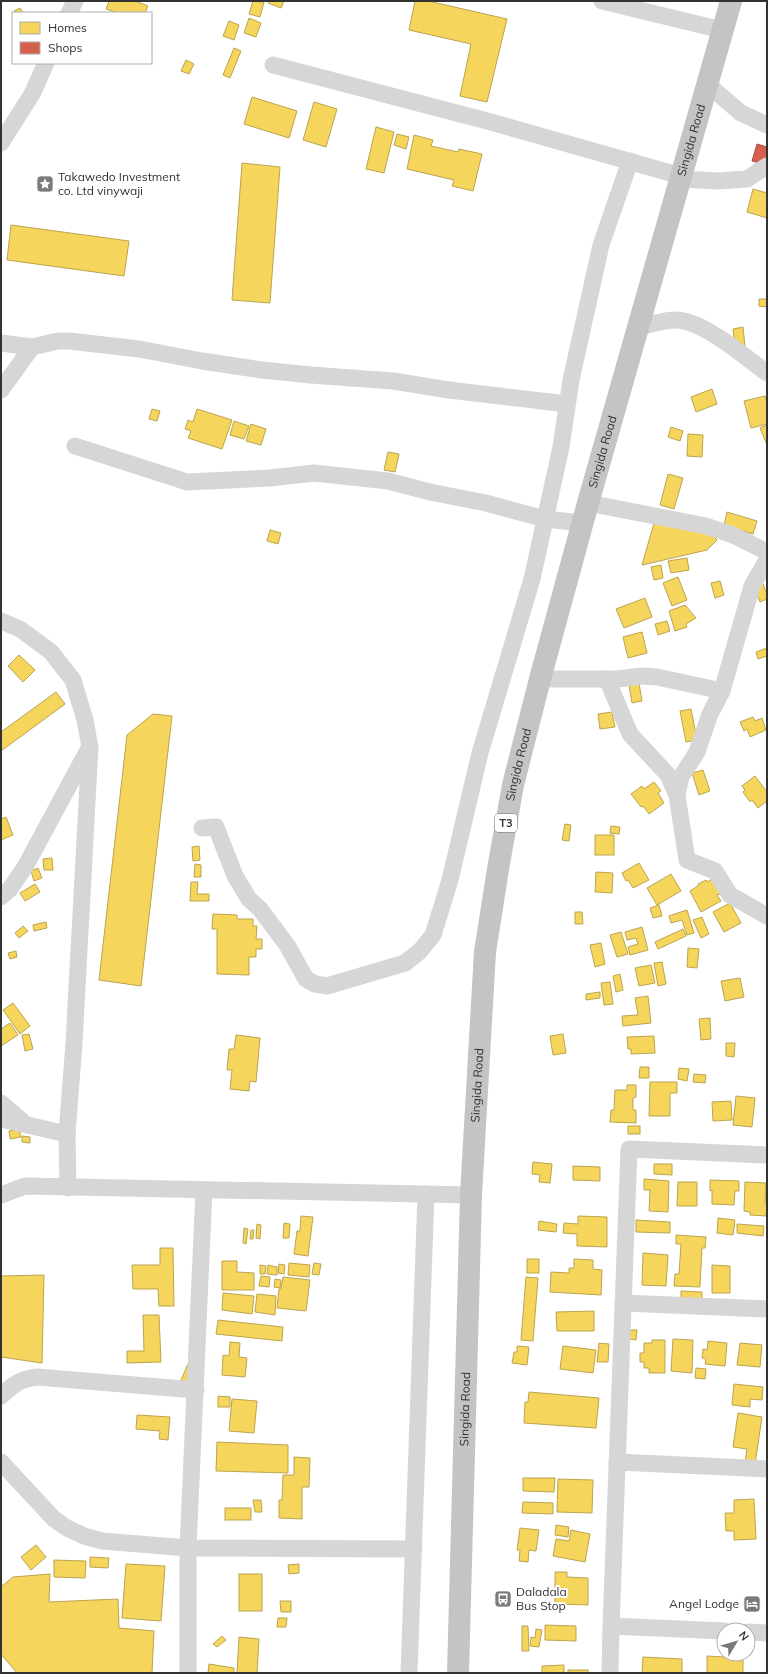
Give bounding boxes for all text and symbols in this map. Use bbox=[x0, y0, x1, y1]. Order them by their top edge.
legend bbox=[12, 12, 152, 64]
text: Homes bbox=[48, 20, 87, 35]
text: Shops bbox=[48, 40, 83, 55]
street label: Singida Road bbox=[673, 102, 708, 178]
place label: Takawedo Investment co. Ltd vinywaji bbox=[58, 169, 180, 198]
place icon: Takawedo Investment co. Ltd vinywaji bbox=[35, 174, 55, 194]
street label: Singida Road bbox=[585, 414, 620, 490]
street label: Singida Road bbox=[502, 727, 534, 802]
road number: T3 bbox=[495, 814, 517, 832]
street label: Singida Road bbox=[467, 1048, 486, 1123]
street label: Singida Road bbox=[456, 1372, 473, 1447]
place label: Daladala Bus Stop bbox=[516, 1584, 567, 1613]
bus stop icon: Daladala Bus Stop bbox=[493, 1589, 513, 1609]
hotel icon: Angel Lodge bbox=[742, 1594, 762, 1614]
place label: Angel Lodge bbox=[669, 1596, 739, 1611]
north arrow bbox=[716, 1622, 756, 1662]
text: N bbox=[736, 1628, 752, 1643]

